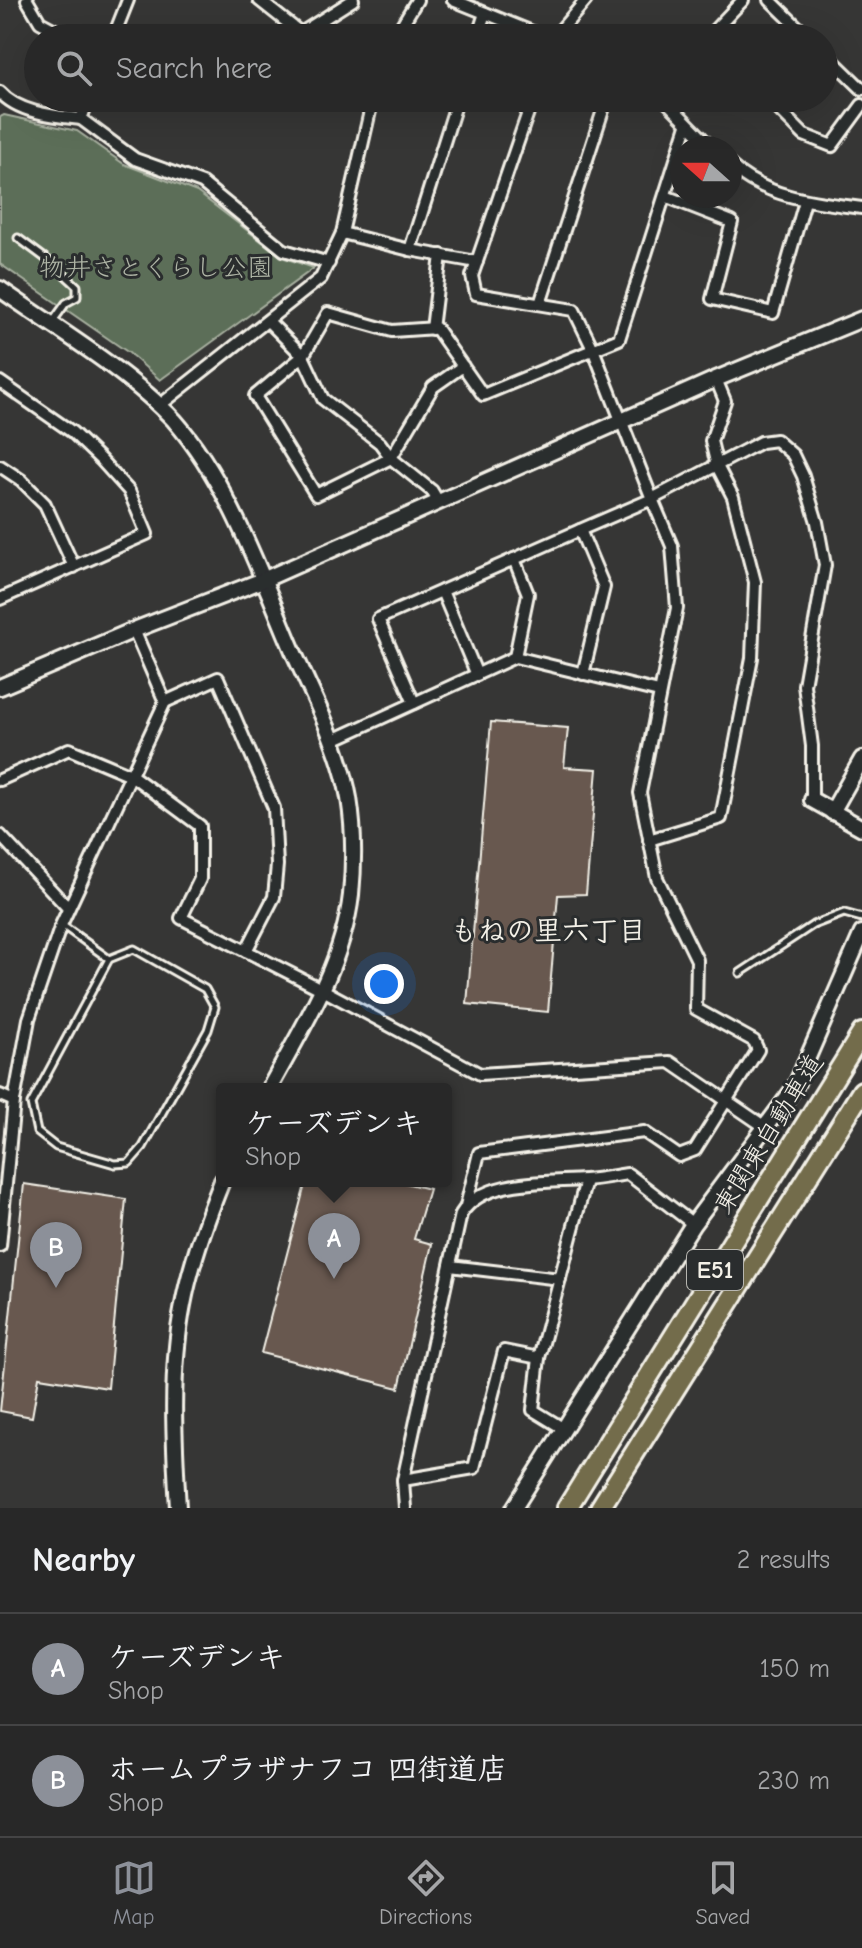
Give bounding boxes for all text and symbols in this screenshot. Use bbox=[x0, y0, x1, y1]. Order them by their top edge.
search box bbox=[24, 24, 838, 112]
icon: search bbox=[52, 46, 96, 90]
text: Search here bbox=[116, 51, 272, 86]
north arrow bbox=[670, 136, 742, 208]
park label: 物井さとくらし公園 bbox=[39, 253, 273, 283]
district label: もねの里六丁目 bbox=[450, 915, 646, 947]
your location bbox=[364, 964, 404, 1004]
street label: 東関東自動車道 bbox=[708, 1049, 830, 1219]
popup bbox=[216, 1083, 452, 1187]
text: ケーズデンキ bbox=[245, 1106, 423, 1141]
text: Shop bbox=[245, 1142, 301, 1172]
pin: A bbox=[308, 1213, 360, 1279]
pin: B bbox=[30, 1222, 82, 1288]
road number: E51 bbox=[687, 1250, 743, 1290]
text: Nearby bbox=[32, 1540, 135, 1580]
text: 2 results bbox=[737, 1545, 830, 1575]
text: ケーズデンキ bbox=[108, 1640, 286, 1675]
text: A bbox=[51, 1654, 65, 1684]
text: 150 m bbox=[760, 1654, 830, 1684]
text: Shop bbox=[108, 1676, 164, 1706]
text: ホームプラザナフコ 四街道店 bbox=[108, 1752, 507, 1787]
text: B bbox=[50, 1766, 66, 1796]
text: 230 m bbox=[757, 1766, 830, 1796]
text: Shop bbox=[108, 1788, 164, 1818]
tab: Map bbox=[112, 1856, 156, 1930]
tab: Directions bbox=[379, 1856, 472, 1930]
tab: Saved bbox=[695, 1856, 750, 1930]

